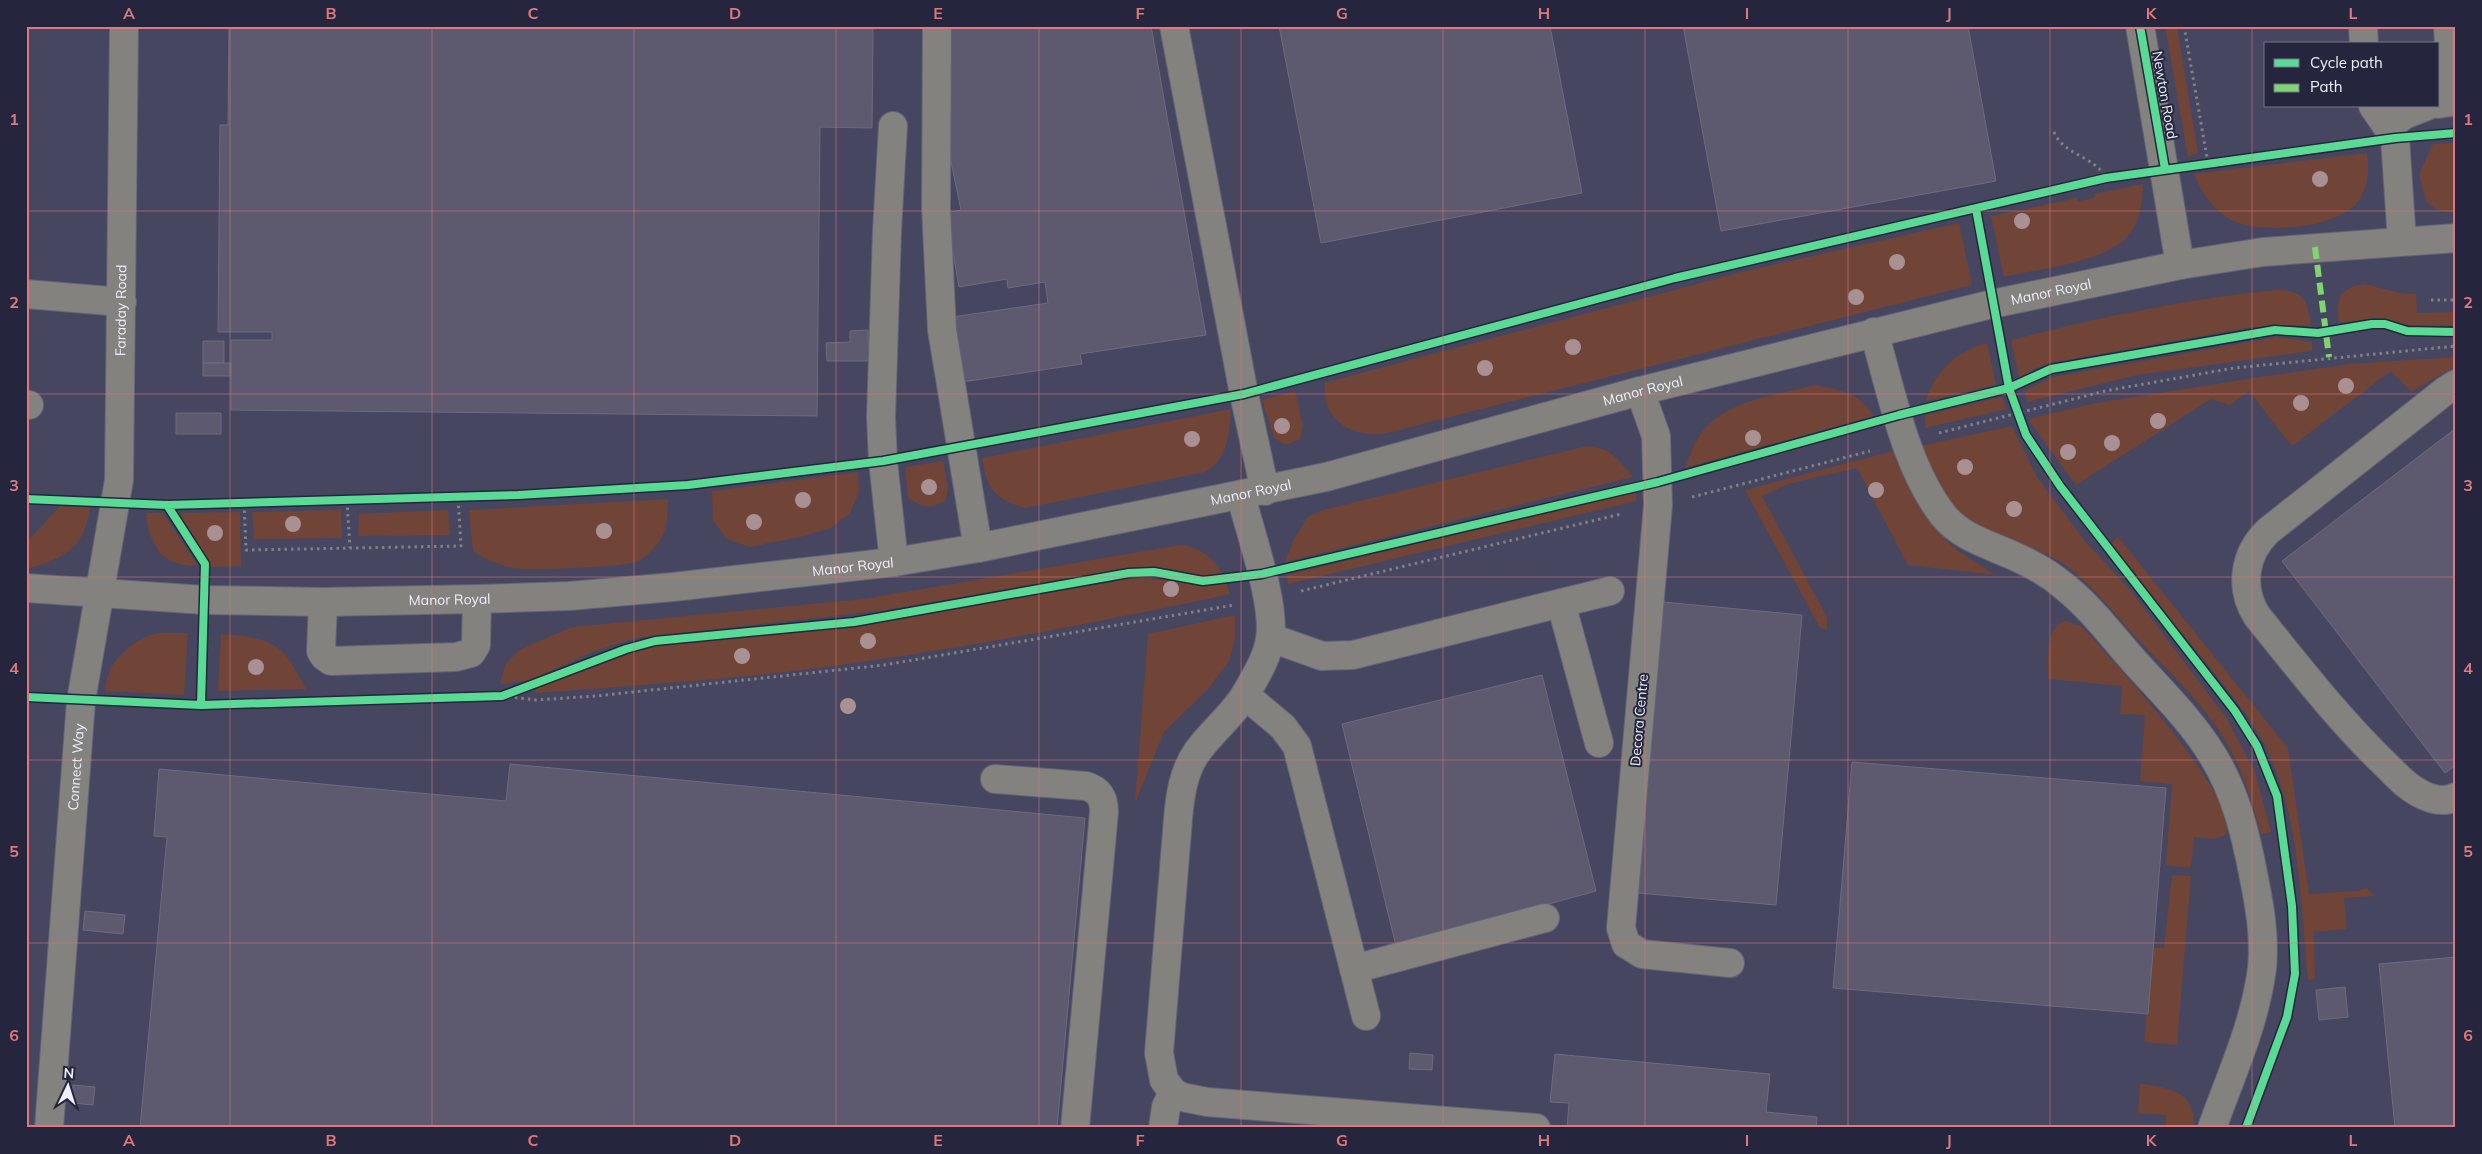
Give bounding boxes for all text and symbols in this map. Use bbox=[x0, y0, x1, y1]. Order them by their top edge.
text: A bbox=[123, 3, 135, 23]
text: B bbox=[325, 3, 337, 23]
text: C bbox=[528, 3, 539, 23]
text: D bbox=[729, 3, 741, 23]
text: E bbox=[933, 3, 943, 23]
text: F bbox=[1135, 3, 1145, 23]
text: G bbox=[1336, 3, 1348, 23]
text: H bbox=[1538, 3, 1550, 23]
text: I bbox=[1745, 3, 1749, 23]
text: J bbox=[1946, 3, 1952, 23]
text: K bbox=[2146, 3, 2158, 23]
text: L bbox=[2349, 3, 2358, 23]
legend bbox=[2264, 42, 2440, 108]
street label: Newton Road bbox=[2148, 49, 2182, 141]
text: Cycle path bbox=[2310, 53, 2383, 72]
text: Path bbox=[2310, 77, 2342, 96]
text: 1 bbox=[9, 109, 19, 129]
text: 1 bbox=[2463, 109, 2473, 129]
street label: Faraday Road bbox=[111, 265, 130, 356]
street label: Manor Royal bbox=[2009, 275, 2093, 309]
text: 2 bbox=[9, 292, 19, 312]
text: 2 bbox=[2463, 292, 2473, 312]
street label: Manor Royal bbox=[1601, 372, 1685, 410]
text: 3 bbox=[9, 475, 19, 495]
street label: Manor Royal bbox=[1209, 475, 1293, 509]
text: 3 bbox=[2463, 475, 2473, 495]
street label: Manor Royal bbox=[811, 553, 895, 580]
street label: Manor Royal bbox=[408, 590, 491, 609]
text: 4 bbox=[9, 658, 19, 678]
text: 4 bbox=[2463, 658, 2473, 678]
street label: Decora Centre bbox=[1626, 673, 1652, 767]
street label: Connect Way bbox=[64, 722, 88, 811]
text: 5 bbox=[9, 841, 19, 861]
text: 5 bbox=[2463, 841, 2473, 861]
text: 6 bbox=[9, 1025, 19, 1045]
text: 6 bbox=[2463, 1025, 2473, 1045]
north arrow bbox=[42, 1062, 92, 1112]
text: N bbox=[63, 1064, 75, 1082]
text: A bbox=[123, 1130, 135, 1150]
text: B bbox=[325, 1130, 337, 1150]
text: C bbox=[528, 1130, 539, 1150]
text: D bbox=[729, 1130, 741, 1150]
text: E bbox=[933, 1130, 943, 1150]
text: F bbox=[1135, 1130, 1145, 1150]
text: G bbox=[1336, 1130, 1348, 1150]
text: H bbox=[1538, 1130, 1550, 1150]
text: I bbox=[1745, 1130, 1749, 1150]
text: J bbox=[1946, 1130, 1952, 1150]
text: K bbox=[2146, 1130, 2158, 1150]
text: L bbox=[2349, 1130, 2358, 1150]

